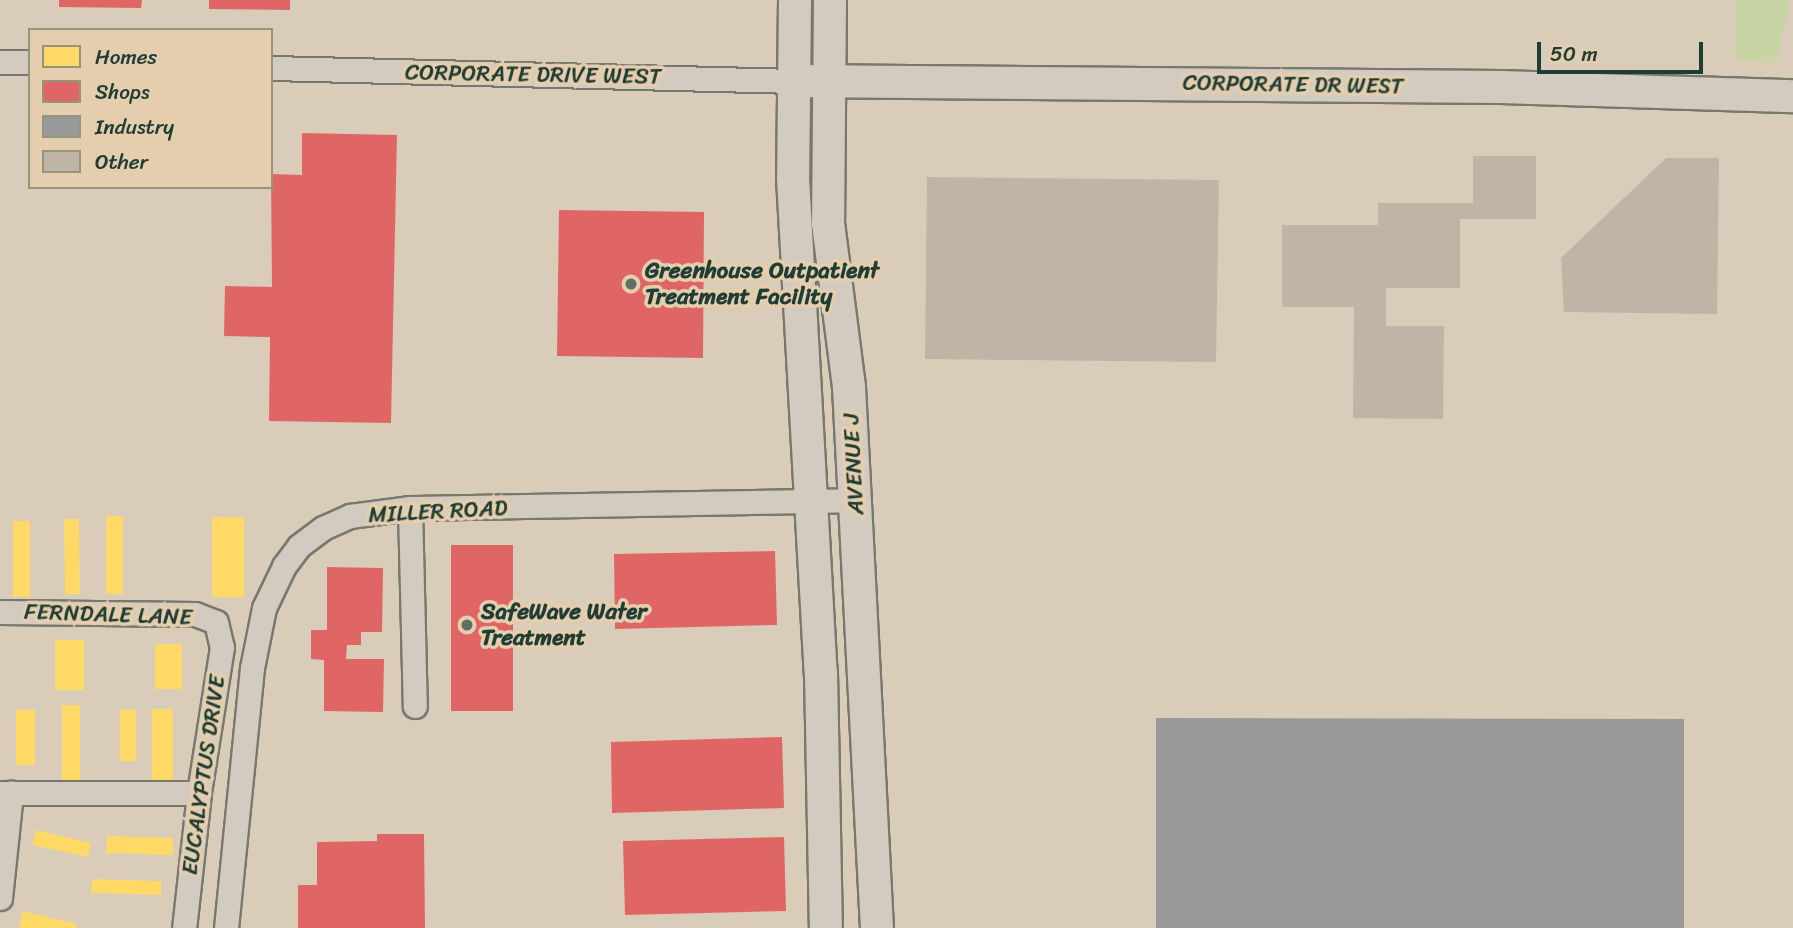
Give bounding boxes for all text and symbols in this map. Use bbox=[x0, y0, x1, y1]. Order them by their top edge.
legend bbox=[28, 28, 273, 189]
scale bar bbox=[1541, 28, 1707, 72]
text: 50 m bbox=[1550, 35, 1598, 73]
text: Homes bbox=[95, 38, 157, 76]
street label: CORPORATE DRIVE WEST bbox=[404, 59, 662, 91]
street label: CORPORATE DR WEST bbox=[1182, 69, 1404, 101]
text: Shops bbox=[95, 73, 150, 111]
text: Industry bbox=[95, 108, 174, 146]
text: Other bbox=[95, 143, 148, 181]
place label: Greenhouse Outpatient Treatment Facility bbox=[645, 257, 880, 311]
marker: Greenhouse Outpatient Treatment Facility bbox=[623, 276, 639, 292]
street label: AVENUE J bbox=[838, 412, 870, 516]
street label: MILLER ROAD bbox=[368, 495, 508, 529]
street label: FERNDALE LANE bbox=[23, 598, 193, 632]
place label: SafeWave Water Treatment bbox=[481, 598, 648, 652]
marker: SafeWave Water Treatment bbox=[459, 617, 475, 633]
street label: EUCALYPTUS DRIVE bbox=[176, 672, 232, 878]

